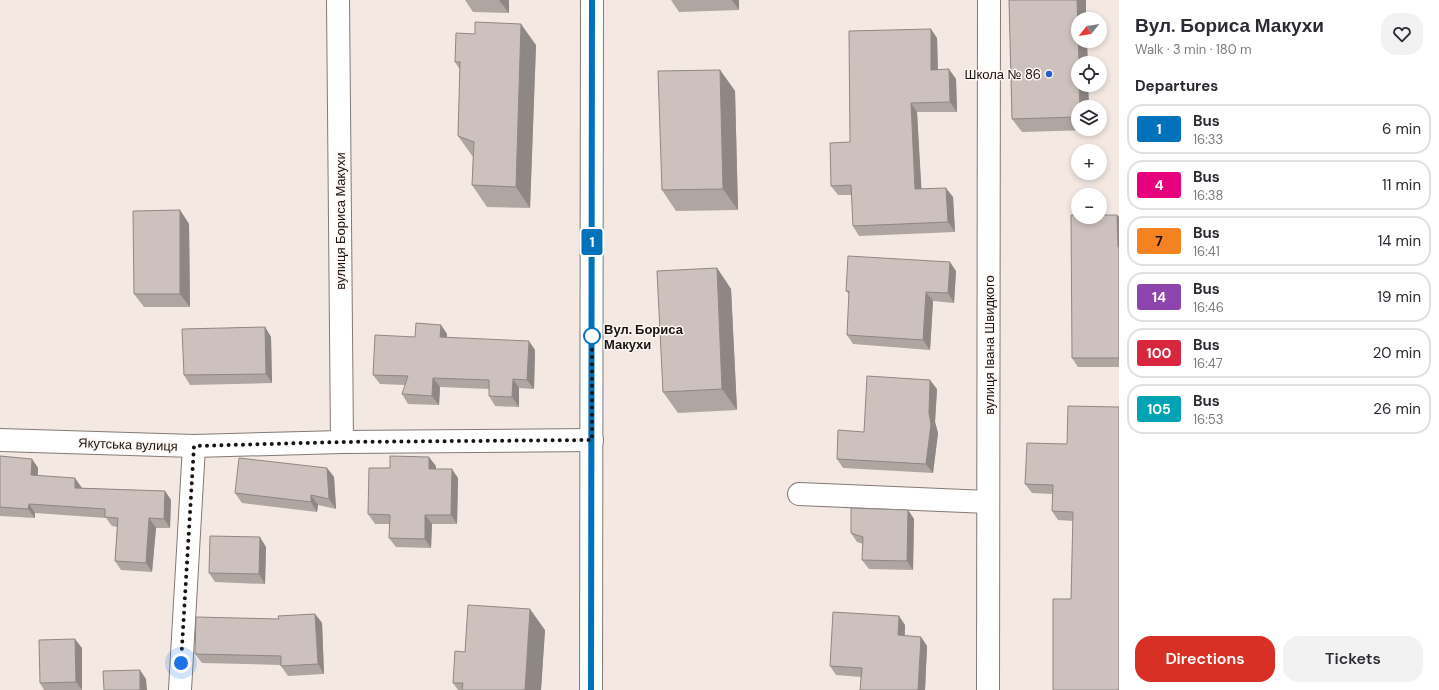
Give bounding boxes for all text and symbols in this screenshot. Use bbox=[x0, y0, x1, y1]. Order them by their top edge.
north arrow bbox=[1071, 12, 1107, 48]
map controls bbox=[1071, 12, 1107, 224]
text: Вул. Бориса Макухи bbox=[1135, 13, 1324, 38]
button: heart bbox=[1381, 13, 1423, 55]
text: Walk · 3 min · 180 m bbox=[1135, 41, 1252, 58]
button: locate bbox=[1071, 56, 1107, 92]
place label: Школа № 86 bbox=[965, 66, 1041, 83]
marker: Школа № 86 bbox=[1044, 69, 1054, 79]
text: Departures bbox=[1135, 76, 1218, 96]
button: layers bbox=[1071, 100, 1107, 136]
text: Bus bbox=[1193, 111, 1220, 131]
text: 6 min bbox=[1382, 119, 1421, 139]
text: 1 bbox=[1156, 120, 1162, 138]
text: 16:33 bbox=[1193, 131, 1223, 148]
button: + bbox=[1071, 144, 1107, 180]
street label: вулиця Бориса Макухи bbox=[332, 152, 349, 290]
text: Bus bbox=[1193, 167, 1220, 187]
text: 11 min bbox=[1382, 175, 1421, 195]
text: 4 bbox=[1154, 176, 1164, 194]
text: 16:38 bbox=[1193, 187, 1223, 204]
button: − bbox=[1071, 188, 1107, 224]
text: Bus bbox=[1193, 223, 1220, 243]
line badge: 1 bbox=[579, 229, 605, 255]
text: 14 min bbox=[1378, 231, 1421, 251]
text: 7 bbox=[1155, 232, 1163, 250]
text: 1 bbox=[589, 233, 595, 251]
text: 16:41 bbox=[1193, 243, 1220, 260]
street label: вулиця Івана Швидкого bbox=[981, 275, 998, 415]
text: Bus bbox=[1193, 279, 1220, 299]
text: 19 min bbox=[1377, 287, 1421, 307]
text: 14 bbox=[1152, 288, 1166, 306]
text: 16:46 bbox=[1193, 299, 1224, 316]
place label: Вул. Бориса Макухи bbox=[604, 321, 684, 353]
marker: Вул. Бориса Макухи bbox=[583, 327, 601, 345]
text: Bus bbox=[1193, 335, 1220, 355]
text: 20 min bbox=[1373, 343, 1421, 363]
text: 100 bbox=[1147, 344, 1171, 362]
text: 16:47 bbox=[1193, 355, 1223, 372]
text: Bus bbox=[1193, 391, 1220, 411]
text: 26 min bbox=[1373, 399, 1421, 419]
text: 105 bbox=[1147, 400, 1171, 418]
text: 16:53 bbox=[1193, 411, 1223, 428]
street label: Якутська вулиця bbox=[78, 434, 178, 455]
button: Directions bbox=[1135, 636, 1275, 682]
button: Tickets bbox=[1283, 636, 1423, 682]
your location bbox=[171, 653, 191, 673]

